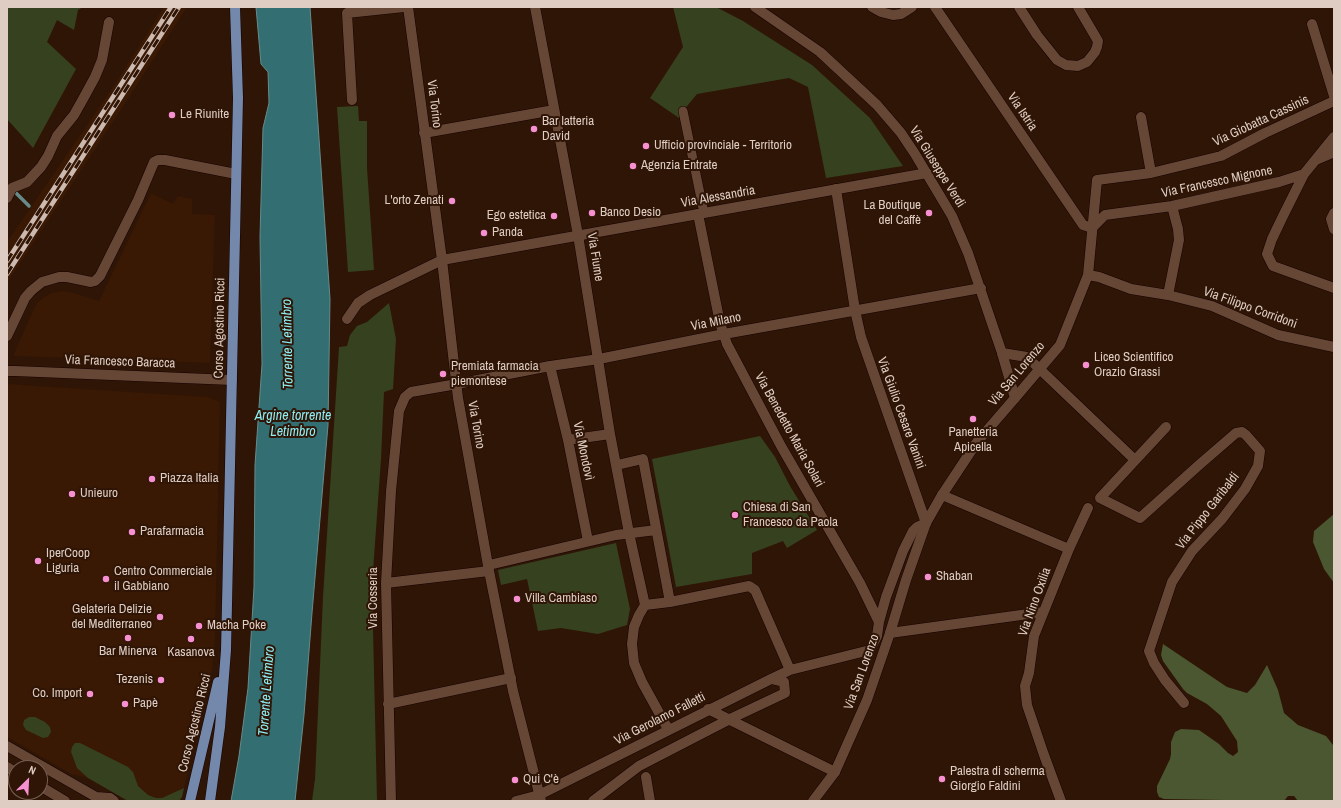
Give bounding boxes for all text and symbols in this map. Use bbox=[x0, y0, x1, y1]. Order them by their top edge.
street label: Via Torino bbox=[423, 79, 445, 129]
street label: Via Istria bbox=[1004, 90, 1040, 134]
street label: Via Giobatta Cassinis bbox=[1211, 92, 1311, 150]
place label: Le Riunite bbox=[180, 107, 229, 123]
marker: Le Riunite bbox=[167, 110, 177, 120]
place label: Bar latteria David bbox=[542, 114, 594, 145]
street label: Via Giuseppe Verdi bbox=[906, 123, 968, 211]
marker: Bar latteria David bbox=[529, 124, 539, 134]
place label: Ufficio provinciale - Territorio bbox=[654, 138, 792, 154]
marker: Ufficio provinciale - Territorio bbox=[641, 141, 651, 151]
place label: Agenzia Entrate bbox=[641, 158, 717, 174]
marker: Agenzia Entrate bbox=[628, 161, 638, 171]
street label: Via Francesco Mignone bbox=[1160, 163, 1274, 201]
street label: Via Alessandria bbox=[680, 183, 756, 211]
place label: L'orto Zenati bbox=[384, 193, 444, 209]
marker: L'orto Zenati bbox=[447, 196, 457, 206]
place label: La Boutique del Caffè bbox=[864, 198, 921, 229]
place label: Banco Desio bbox=[600, 205, 661, 221]
place label: Ego estetica bbox=[487, 208, 546, 224]
marker: Banco Desio bbox=[587, 208, 597, 218]
marker: La Boutique del Caffè bbox=[924, 208, 934, 218]
marker: Ego estetica bbox=[549, 211, 559, 221]
place label: Panda bbox=[492, 225, 523, 241]
marker: Panda bbox=[479, 228, 489, 238]
street label: Via Fiume bbox=[583, 232, 607, 282]
street label: Corso Agostino Ricci bbox=[211, 278, 229, 378]
street label: Via Filippo Corridoni bbox=[1201, 284, 1299, 332]
water label: Torrente Letimbro bbox=[279, 299, 297, 389]
street label: Via Milano bbox=[690, 309, 742, 335]
street label: Via San Lorenzo bbox=[986, 339, 1048, 409]
place label: Liceo Scientifico Orazio Grassi bbox=[1094, 350, 1173, 381]
street label: Via Francesco Baracca bbox=[64, 352, 176, 372]
street label: Via Giulio Cesare Vanini bbox=[874, 355, 928, 471]
place label: Premiata farmacia piemontese bbox=[451, 359, 539, 390]
marker: Liceo Scientifico Orazio Grassi bbox=[1081, 360, 1091, 370]
marker: Premiata farmacia piemontese bbox=[438, 369, 448, 379]
street label: Via Benedetto Maria Solari bbox=[751, 370, 827, 490]
street label: Via Torino bbox=[464, 400, 488, 450]
water label: Argine torrente Letimbro bbox=[255, 408, 331, 440]
marker: Panetteria Apicella bbox=[968, 414, 978, 424]
street label: Via Mondovì bbox=[569, 420, 597, 482]
place label: Panetteria Apicella bbox=[948, 425, 998, 456]
street label: Via Pippo Garibaldi bbox=[1173, 469, 1243, 553]
place label: Piazza Italia bbox=[160, 471, 219, 487]
marker: Piazza Italia bbox=[147, 474, 157, 484]
place label: Unieuro bbox=[80, 486, 118, 502]
marker: Unieuro bbox=[67, 489, 77, 499]
place label: Chiesa di San Francesco da Paola bbox=[743, 500, 838, 531]
marker: Chiesa di San Francesco da Paola bbox=[730, 510, 740, 520]
place label: Parafarmacia bbox=[140, 524, 204, 540]
marker: Parafarmacia bbox=[127, 527, 137, 537]
place label: IperCoop Liguria bbox=[46, 546, 90, 577]
marker: IperCoop Liguria bbox=[33, 556, 43, 566]
place label: Centro Commerciale il Gabbiano bbox=[114, 564, 212, 595]
street label: Via Nino Oxilia bbox=[1015, 565, 1055, 639]
street label: Via Cosseria bbox=[366, 567, 382, 629]
place label: Shaban bbox=[936, 569, 973, 585]
marker: Shaban bbox=[923, 572, 933, 582]
marker: Centro Commerciale il Gabbiano bbox=[101, 574, 111, 584]
place label: Villa Cambiaso bbox=[525, 591, 597, 607]
marker: Villa Cambiaso bbox=[512, 594, 522, 604]
place label: Gelateria Delizie del Mediterraneo bbox=[71, 602, 152, 633]
marker: Gelateria Delizie del Mediterraneo bbox=[155, 612, 165, 622]
place label: Macha Poke bbox=[207, 618, 266, 634]
marker: Macha Poke bbox=[194, 621, 204, 631]
street label: Via San Lorenzo bbox=[841, 632, 883, 712]
marker: Bar Minerva bbox=[123, 633, 133, 643]
marker: Kasanova bbox=[186, 634, 196, 644]
place label: Bar Minerva bbox=[99, 644, 157, 660]
place label: Kasanova bbox=[167, 645, 215, 661]
water label: Torrente Letimbro bbox=[255, 645, 279, 737]
place label: Tezenis bbox=[116, 672, 153, 688]
street label: Corso Agostino Ricci bbox=[175, 672, 215, 774]
marker: Tezenis bbox=[156, 675, 166, 685]
place label: Co. Import bbox=[32, 686, 82, 702]
marker: Co. Import bbox=[85, 689, 95, 699]
street label: Via Gerolamo Falletti bbox=[612, 689, 708, 749]
place label: Papè bbox=[133, 696, 158, 712]
marker: Papè bbox=[120, 699, 130, 709]
north arrow bbox=[8, 760, 48, 800]
text: N bbox=[27, 762, 38, 778]
place label: Palestra di scherma Giorgio Faldini bbox=[950, 764, 1045, 795]
place label: Qui C'è bbox=[523, 772, 559, 788]
marker: Palestra di scherma Giorgio Faldini bbox=[937, 774, 947, 784]
marker: Qui C'è bbox=[510, 775, 520, 785]

